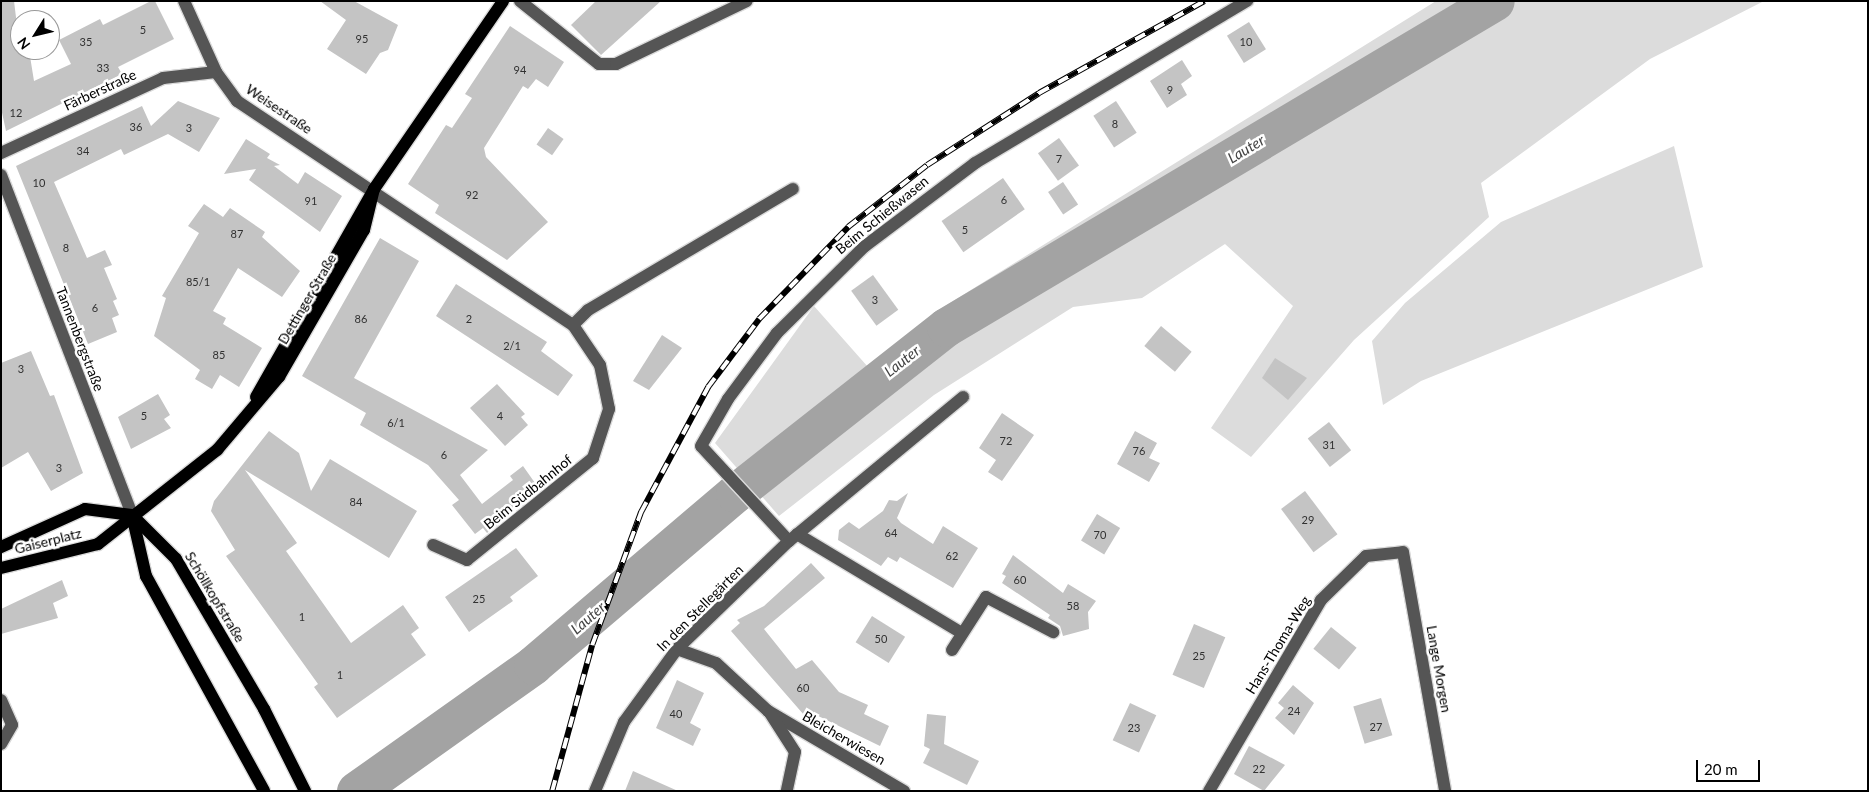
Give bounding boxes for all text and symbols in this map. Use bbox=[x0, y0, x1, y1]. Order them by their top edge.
north arrow bbox=[10, 10, 60, 60]
house number: 5 bbox=[140, 23, 146, 37]
house number: 95 bbox=[356, 32, 368, 46]
text: N bbox=[13, 34, 33, 53]
house number: 35 bbox=[80, 35, 92, 49]
house number: 10 bbox=[1240, 35, 1252, 49]
house number: 33 bbox=[97, 61, 109, 75]
house number: 94 bbox=[514, 63, 526, 77]
street label: Färberstraße bbox=[61, 66, 139, 114]
street label: Weisestraße bbox=[243, 81, 315, 137]
house number: 9 bbox=[1167, 83, 1173, 97]
house number: 12 bbox=[10, 106, 22, 120]
house number: 8 bbox=[1112, 117, 1118, 131]
house number: 36 bbox=[130, 120, 142, 134]
house number: 3 bbox=[186, 121, 192, 135]
water label: Lauter bbox=[1224, 131, 1268, 167]
house number: 34 bbox=[77, 144, 89, 158]
house number: 7 bbox=[1056, 152, 1062, 166]
street label: Beim Schießwasen bbox=[832, 172, 932, 258]
house number: 10 bbox=[33, 176, 45, 190]
house number: 92 bbox=[466, 188, 478, 202]
house number: 6 bbox=[1001, 193, 1007, 207]
house number: 91 bbox=[305, 194, 317, 208]
house number: 5 bbox=[962, 223, 968, 237]
house number: 87 bbox=[231, 227, 243, 241]
house number: 8 bbox=[63, 241, 69, 255]
street label: Dettinger Straße bbox=[274, 251, 340, 347]
house number: 85/1 bbox=[186, 275, 210, 289]
street label: Tannenbergstraße bbox=[52, 284, 108, 394]
house number: 3 bbox=[872, 293, 878, 307]
house number: 6 bbox=[92, 301, 98, 315]
house number: 86 bbox=[355, 312, 367, 326]
house number: 2 bbox=[466, 312, 472, 326]
house number: 2/1 bbox=[503, 339, 521, 353]
water label: Lauter bbox=[881, 342, 923, 380]
house number: 85 bbox=[213, 348, 225, 362]
house number: 3 bbox=[18, 362, 24, 376]
house number: 5 bbox=[141, 409, 147, 423]
house number: 4 bbox=[497, 409, 503, 423]
house number: 6/1 bbox=[387, 416, 405, 430]
house number: 72 bbox=[1000, 434, 1012, 448]
house number: 31 bbox=[1323, 438, 1335, 452]
house number: 76 bbox=[1133, 444, 1145, 458]
house number: 6 bbox=[441, 448, 447, 462]
street label: Beim Südbahnhof bbox=[480, 451, 576, 533]
house number: 3 bbox=[56, 461, 62, 475]
house number: 84 bbox=[350, 495, 362, 509]
house number: 29 bbox=[1302, 513, 1314, 527]
street label: Gaiserplatz bbox=[13, 525, 83, 557]
house number: 64 bbox=[885, 526, 897, 540]
house number: 70 bbox=[1094, 528, 1106, 542]
street label: Schöllkopfstraße bbox=[181, 549, 249, 645]
house number: 62 bbox=[946, 549, 958, 563]
street label: In den Stellegärten bbox=[653, 561, 747, 655]
house number: 60 bbox=[1014, 573, 1026, 587]
house number: 25 bbox=[473, 592, 485, 606]
street label: Hans-Thoma-Weg bbox=[1242, 593, 1314, 697]
water label: Lauter bbox=[567, 598, 609, 638]
house number: 58 bbox=[1067, 599, 1079, 613]
house number: 1 bbox=[299, 610, 305, 624]
street label: Lange Morgen bbox=[1423, 624, 1455, 714]
house number: 50 bbox=[875, 632, 887, 646]
house number: 25 bbox=[1193, 649, 1205, 663]
house number: 1 bbox=[337, 668, 343, 682]
house number: 60 bbox=[797, 681, 809, 695]
house number: 24 bbox=[1288, 704, 1300, 718]
house number: 40 bbox=[670, 707, 682, 721]
street label: Bleicherwiesen bbox=[800, 707, 888, 769]
house number: 27 bbox=[1370, 720, 1382, 734]
house number: 23 bbox=[1128, 721, 1140, 735]
scale bar bbox=[1699, 750, 1763, 782]
text: 20 m bbox=[1704, 760, 1738, 778]
house number: 22 bbox=[1253, 762, 1265, 776]

